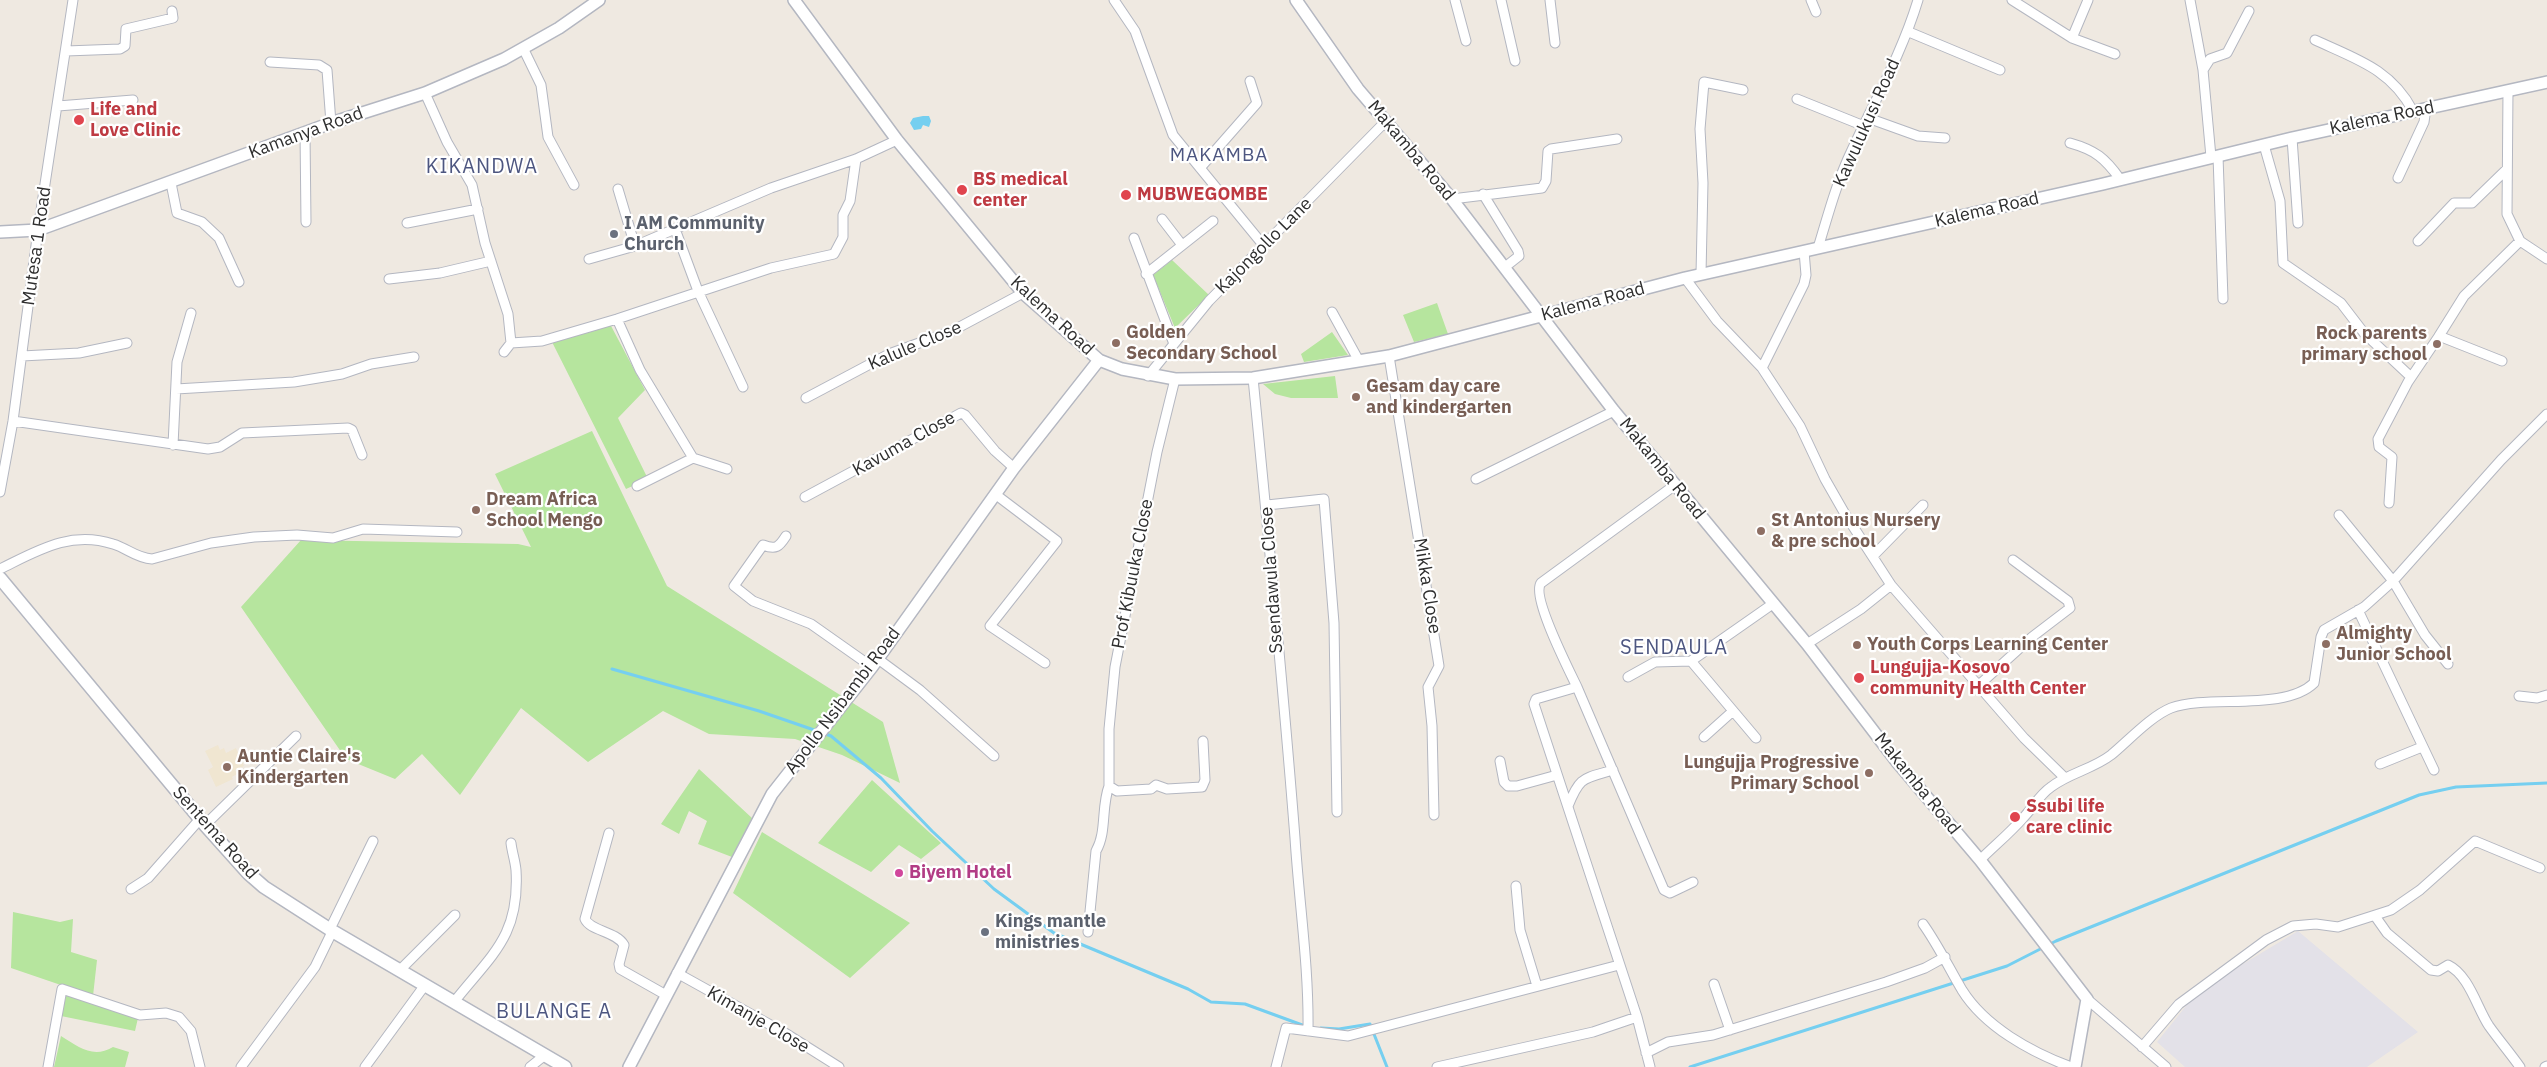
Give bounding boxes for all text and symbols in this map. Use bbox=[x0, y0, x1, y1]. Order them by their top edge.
street label: Kawulukusi Road bbox=[1829, 55, 1905, 191]
street label: Makamba Road bbox=[1363, 96, 1459, 206]
street label: Kalema Road bbox=[2328, 96, 2436, 140]
place label: Life and Love Clinic bbox=[90, 99, 181, 142]
street label: Kamanya Road bbox=[246, 102, 366, 164]
marker: Life and Love Clinic bbox=[72, 113, 86, 127]
district label: MAKAMBA bbox=[1169, 145, 1269, 167]
district label: KIKANDWA bbox=[425, 155, 539, 179]
place label: BS medical center bbox=[973, 169, 1068, 212]
marker: BS medical center bbox=[955, 183, 969, 197]
place label: MUBWEGOMBE bbox=[1137, 184, 1268, 206]
street label: Mutesa 1 Road bbox=[18, 185, 56, 307]
street label: Kalema Road bbox=[1933, 187, 2041, 233]
marker: MUBWEGOMBE bbox=[1119, 188, 1133, 202]
street label: Kajongollo Lane bbox=[1211, 193, 1317, 299]
place label: I AM Community Church bbox=[624, 213, 765, 255]
marker: I AM Community Church bbox=[608, 228, 620, 240]
street label: Kalema Road bbox=[1006, 272, 1098, 360]
street label: Kalema Road bbox=[1539, 278, 1647, 326]
street label: Kalule Close bbox=[865, 317, 965, 375]
place label: Golden Secondary School bbox=[1126, 322, 1277, 364]
place label: Rock parents primary school bbox=[2301, 323, 2427, 366]
marker: Golden Secondary School bbox=[1110, 337, 1122, 349]
marker: Rock parents primary school bbox=[2431, 338, 2443, 350]
place label: Gesam day care and kindergarten bbox=[1366, 376, 1512, 418]
marker: Gesam day care and kindergarten bbox=[1350, 391, 1362, 403]
street label: Kavuma Close bbox=[849, 407, 959, 481]
street label: Makamba Road bbox=[1614, 414, 1710, 524]
place label: Dream Africa School Mengo bbox=[486, 489, 603, 532]
street label: Prof Kibuuka Close bbox=[1108, 497, 1158, 651]
marker: Dream Africa School Mengo bbox=[470, 504, 482, 516]
street label: Ssendawula Close bbox=[1256, 506, 1288, 654]
place label: St Antonius Nursery & pre school bbox=[1771, 510, 1940, 552]
marker: St Antonius Nursery & pre school bbox=[1755, 525, 1767, 537]
street label: Mikka Close bbox=[1409, 537, 1445, 635]
street label: Apollo Nsibambi Road bbox=[781, 623, 905, 779]
place label: Almighty Junior School bbox=[2336, 623, 2451, 666]
place label: Youth Corps Learning Center bbox=[1867, 634, 2108, 656]
district label: SENDAULA bbox=[1619, 636, 1729, 660]
marker: Almighty Junior School bbox=[2320, 638, 2332, 650]
marker: Youth Corps Learning Center bbox=[1851, 639, 1863, 651]
place label: Lungujja-Kosovo community Health Center bbox=[1870, 657, 2086, 700]
marker: Lungujja-Kosovo community Health Center bbox=[1852, 671, 1866, 685]
street label: Makamba Road bbox=[1869, 729, 1965, 839]
place label: Auntie Claire's Kindergarten bbox=[237, 746, 361, 789]
place label: Lungujja Progressive Primary School bbox=[1684, 752, 1859, 794]
marker: Auntie Claire's Kindergarten bbox=[221, 761, 233, 773]
marker: Lungujja Progressive Primary School bbox=[1863, 767, 1875, 779]
street label: Sentema Road bbox=[168, 782, 262, 884]
place label: Ssubi life care clinic bbox=[2026, 796, 2112, 839]
marker: Ssubi life care clinic bbox=[2008, 810, 2022, 824]
place label: Biyem Hotel bbox=[909, 862, 1012, 884]
marker: Biyem Hotel bbox=[893, 867, 905, 879]
place label: Kings mantle ministries bbox=[995, 911, 1106, 954]
marker: Kings mantle ministries bbox=[979, 926, 991, 938]
street label: Kimanje Close bbox=[703, 982, 813, 1058]
district label: BULANGE A bbox=[495, 1000, 613, 1024]

